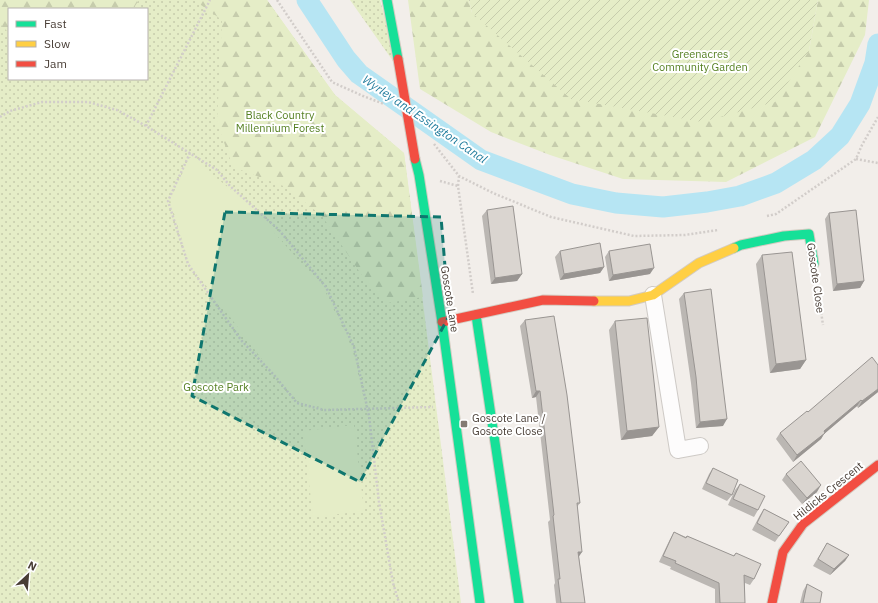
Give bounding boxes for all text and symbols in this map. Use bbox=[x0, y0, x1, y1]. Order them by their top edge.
legend bbox=[8, 8, 148, 80]
text: Fast bbox=[44, 16, 67, 31]
text: Slow bbox=[44, 36, 70, 51]
park label: Greenacres Community Garden bbox=[652, 47, 748, 74]
text: Jam bbox=[44, 56, 67, 71]
water label: Wyrley and Essington Canal bbox=[360, 72, 491, 167]
park label: Black Country Millennium Forest bbox=[236, 108, 324, 135]
street label: Goscote Close bbox=[804, 242, 828, 314]
street label: Goscote Lane bbox=[438, 265, 462, 333]
park label: Goscote Park bbox=[183, 380, 249, 394]
place label: Goscote Lane / Goscote Close bbox=[472, 411, 546, 438]
marker: Goscote Lane / Goscote Close bbox=[459, 419, 469, 429]
street label: Hildicks Crescent bbox=[790, 459, 866, 523]
north arrow bbox=[8, 555, 48, 595]
text: N bbox=[26, 558, 39, 574]

